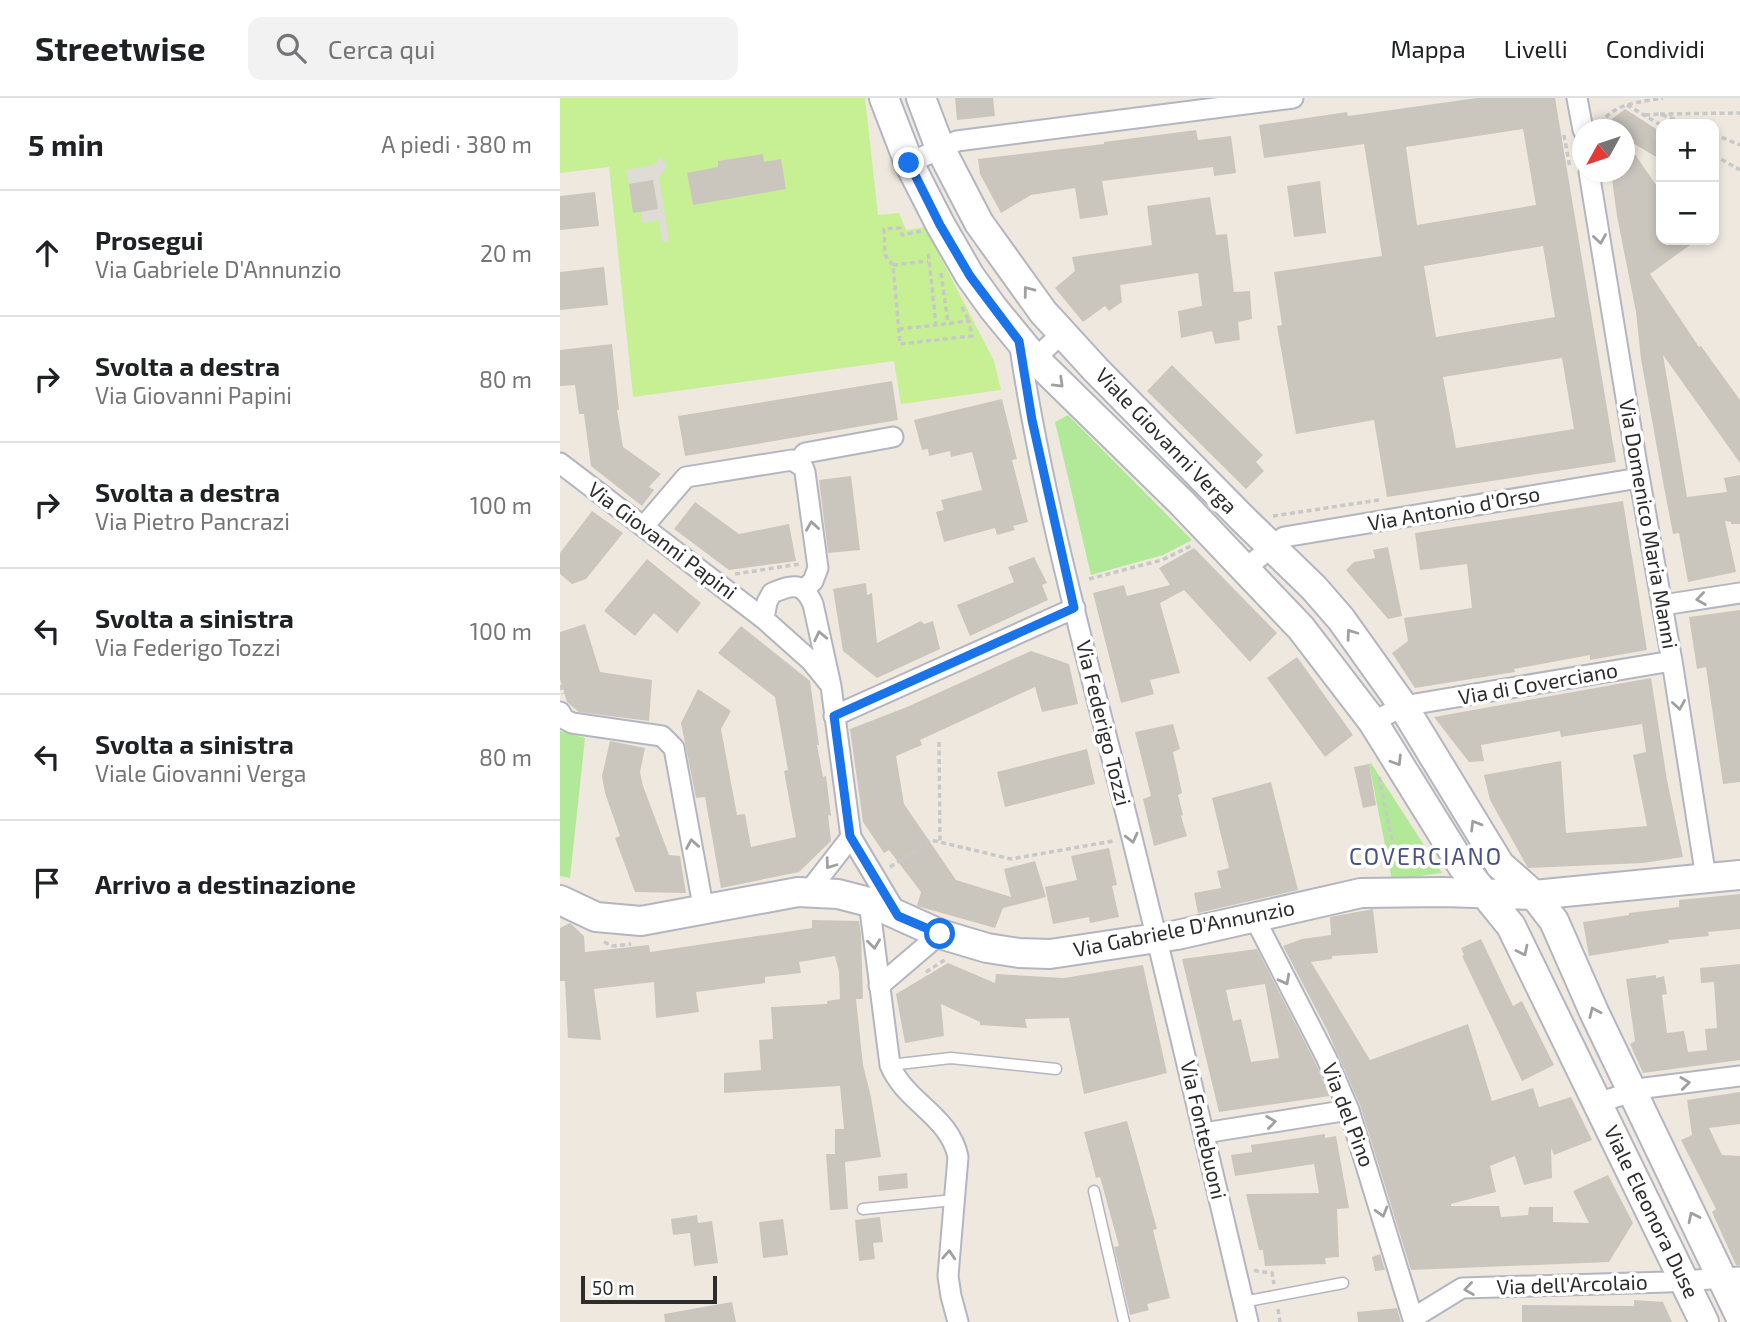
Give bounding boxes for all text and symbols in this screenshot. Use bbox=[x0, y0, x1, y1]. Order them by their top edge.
search box bbox=[248, 17, 738, 80]
text: Streetwise bbox=[35, 28, 206, 68]
icon: search bbox=[272, 29, 310, 67]
text: Cerca qui bbox=[328, 33, 435, 64]
text: Mappa bbox=[1390, 34, 1466, 63]
text: Livelli bbox=[1504, 34, 1568, 63]
text: Condividi bbox=[1606, 34, 1705, 63]
north arrow bbox=[1572, 119, 1635, 182]
map controls bbox=[1656, 119, 1719, 245]
button: + bbox=[1656, 119, 1719, 182]
text: 5 min bbox=[28, 126, 104, 162]
text: A piedi · 380 m bbox=[381, 130, 532, 158]
route end bbox=[893, 147, 924, 178]
button: − bbox=[1656, 182, 1719, 245]
text: Prosegui bbox=[95, 224, 203, 255]
one-way arrow bbox=[1592, 233, 1607, 245]
icon: ahead bbox=[28, 234, 66, 272]
text: 20 m bbox=[480, 239, 532, 267]
text: Via Gabriele D'Annunzio bbox=[95, 255, 341, 283]
one-way arrow bbox=[1023, 286, 1036, 299]
text: Svolta a destra bbox=[95, 350, 280, 381]
icon: right bbox=[28, 360, 66, 398]
street label: Viale Giovanni Verga bbox=[1091, 362, 1243, 518]
text: 80 m bbox=[479, 365, 532, 393]
one-way arrow bbox=[1051, 375, 1063, 387]
text: Via Giovanni Papini bbox=[95, 381, 292, 409]
street label: Via Domenico Maria Manni bbox=[1615, 397, 1684, 651]
text: Svolta a destra bbox=[95, 476, 280, 507]
street label: Via Giovanni Papini bbox=[584, 476, 742, 604]
street label: Via Antonio d'Orso bbox=[1366, 480, 1542, 535]
icon: right bbox=[28, 486, 66, 524]
text: 100 m bbox=[470, 491, 532, 519]
text: Via Pietro Pancrazi bbox=[95, 507, 290, 535]
one-way arrow bbox=[805, 520, 820, 532]
one-way arrow bbox=[1695, 591, 1707, 606]
text: Svolta a sinistra bbox=[95, 602, 294, 633]
icon: left bbox=[28, 612, 66, 650]
text: 100 m bbox=[470, 617, 532, 645]
one-way arrow bbox=[1347, 629, 1359, 642]
one-way arrow bbox=[814, 630, 828, 642]
text: Via Federigo Tozzi bbox=[95, 633, 281, 661]
street label: Via Federigo Tozzi bbox=[1072, 637, 1137, 808]
street label: Via di Coverciano bbox=[1456, 656, 1619, 709]
one-way arrow bbox=[1671, 699, 1686, 711]
text: Svolta a sinistra bbox=[95, 728, 294, 759]
icon: left bbox=[28, 738, 66, 776]
text: 80 m bbox=[479, 743, 532, 771]
one-way arrow bbox=[1389, 754, 1402, 767]
text: Viale Giovanni Verga bbox=[95, 759, 306, 787]
one-way arrow bbox=[1471, 819, 1484, 832]
one-way arrow bbox=[1124, 832, 1138, 844]
one-way arrow bbox=[685, 838, 700, 850]
district label: COVERCIANO bbox=[1349, 842, 1503, 870]
one-way arrow bbox=[826, 856, 839, 869]
icon: arrive bbox=[28, 864, 66, 902]
text: Arrivo a destinazione bbox=[95, 868, 356, 899]
street label: Via Gabriele D'Annunzio bbox=[1071, 894, 1297, 961]
route start bbox=[924, 918, 955, 949]
one-way arrow bbox=[866, 938, 881, 950]
one-way arrow bbox=[1515, 944, 1529, 956]
one-way arrow bbox=[1277, 972, 1291, 985]
one-way arrow bbox=[1588, 1007, 1602, 1019]
street label: Via Fontebuoni bbox=[1176, 1058, 1233, 1202]
street label: Via del Pino bbox=[1318, 1059, 1381, 1170]
one-way arrow bbox=[1679, 1075, 1691, 1090]
one-way arrow bbox=[1265, 1115, 1277, 1130]
street label: Viale Eleonora Duse bbox=[1600, 1121, 1705, 1302]
one-way arrow bbox=[1373, 1205, 1388, 1217]
one-way arrow bbox=[1687, 1212, 1701, 1224]
one-way arrow bbox=[942, 1249, 957, 1260]
street label: Via dell'Arcolaio bbox=[1496, 1268, 1648, 1299]
scale bar bbox=[581, 1273, 718, 1305]
text: 50 m bbox=[592, 1276, 635, 1299]
one-way arrow bbox=[1464, 1281, 1475, 1296]

